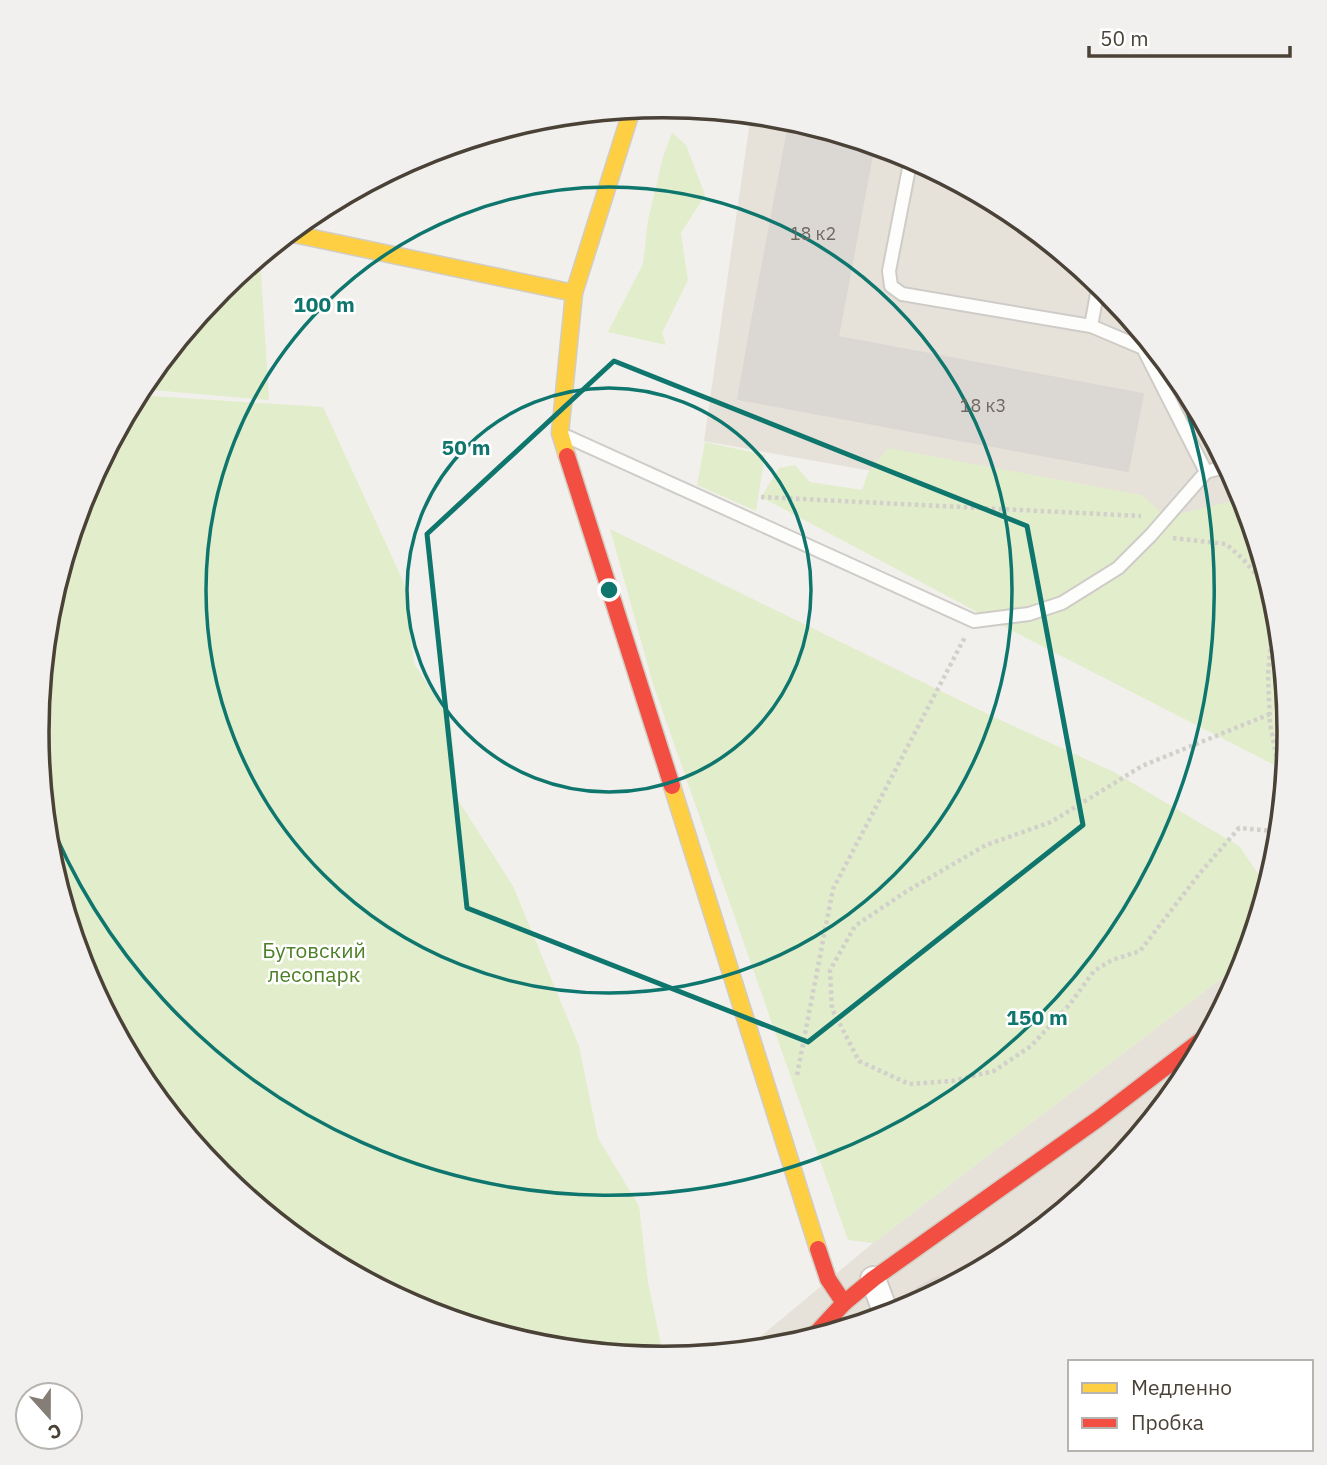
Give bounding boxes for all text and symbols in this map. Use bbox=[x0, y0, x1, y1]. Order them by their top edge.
scale bar bbox=[1089, 14, 1290, 58]
text: 50 m bbox=[1100, 24, 1149, 52]
house number: 18 к2 bbox=[790, 222, 836, 245]
text: 100 m bbox=[293, 290, 355, 318]
house number: 18 к3 bbox=[960, 394, 1006, 417]
text: 50 m bbox=[442, 433, 490, 461]
centre of rings bbox=[597, 578, 621, 602]
park label: Бутовский лесопарк bbox=[262, 936, 366, 988]
text: 150 m bbox=[1006, 1003, 1068, 1031]
legend bbox=[1068, 1360, 1313, 1451]
text: Медленно bbox=[1131, 1373, 1232, 1401]
north arrow bbox=[14, 1381, 84, 1451]
text: Пробка bbox=[1131, 1408, 1204, 1436]
text: С bbox=[45, 1418, 65, 1445]

